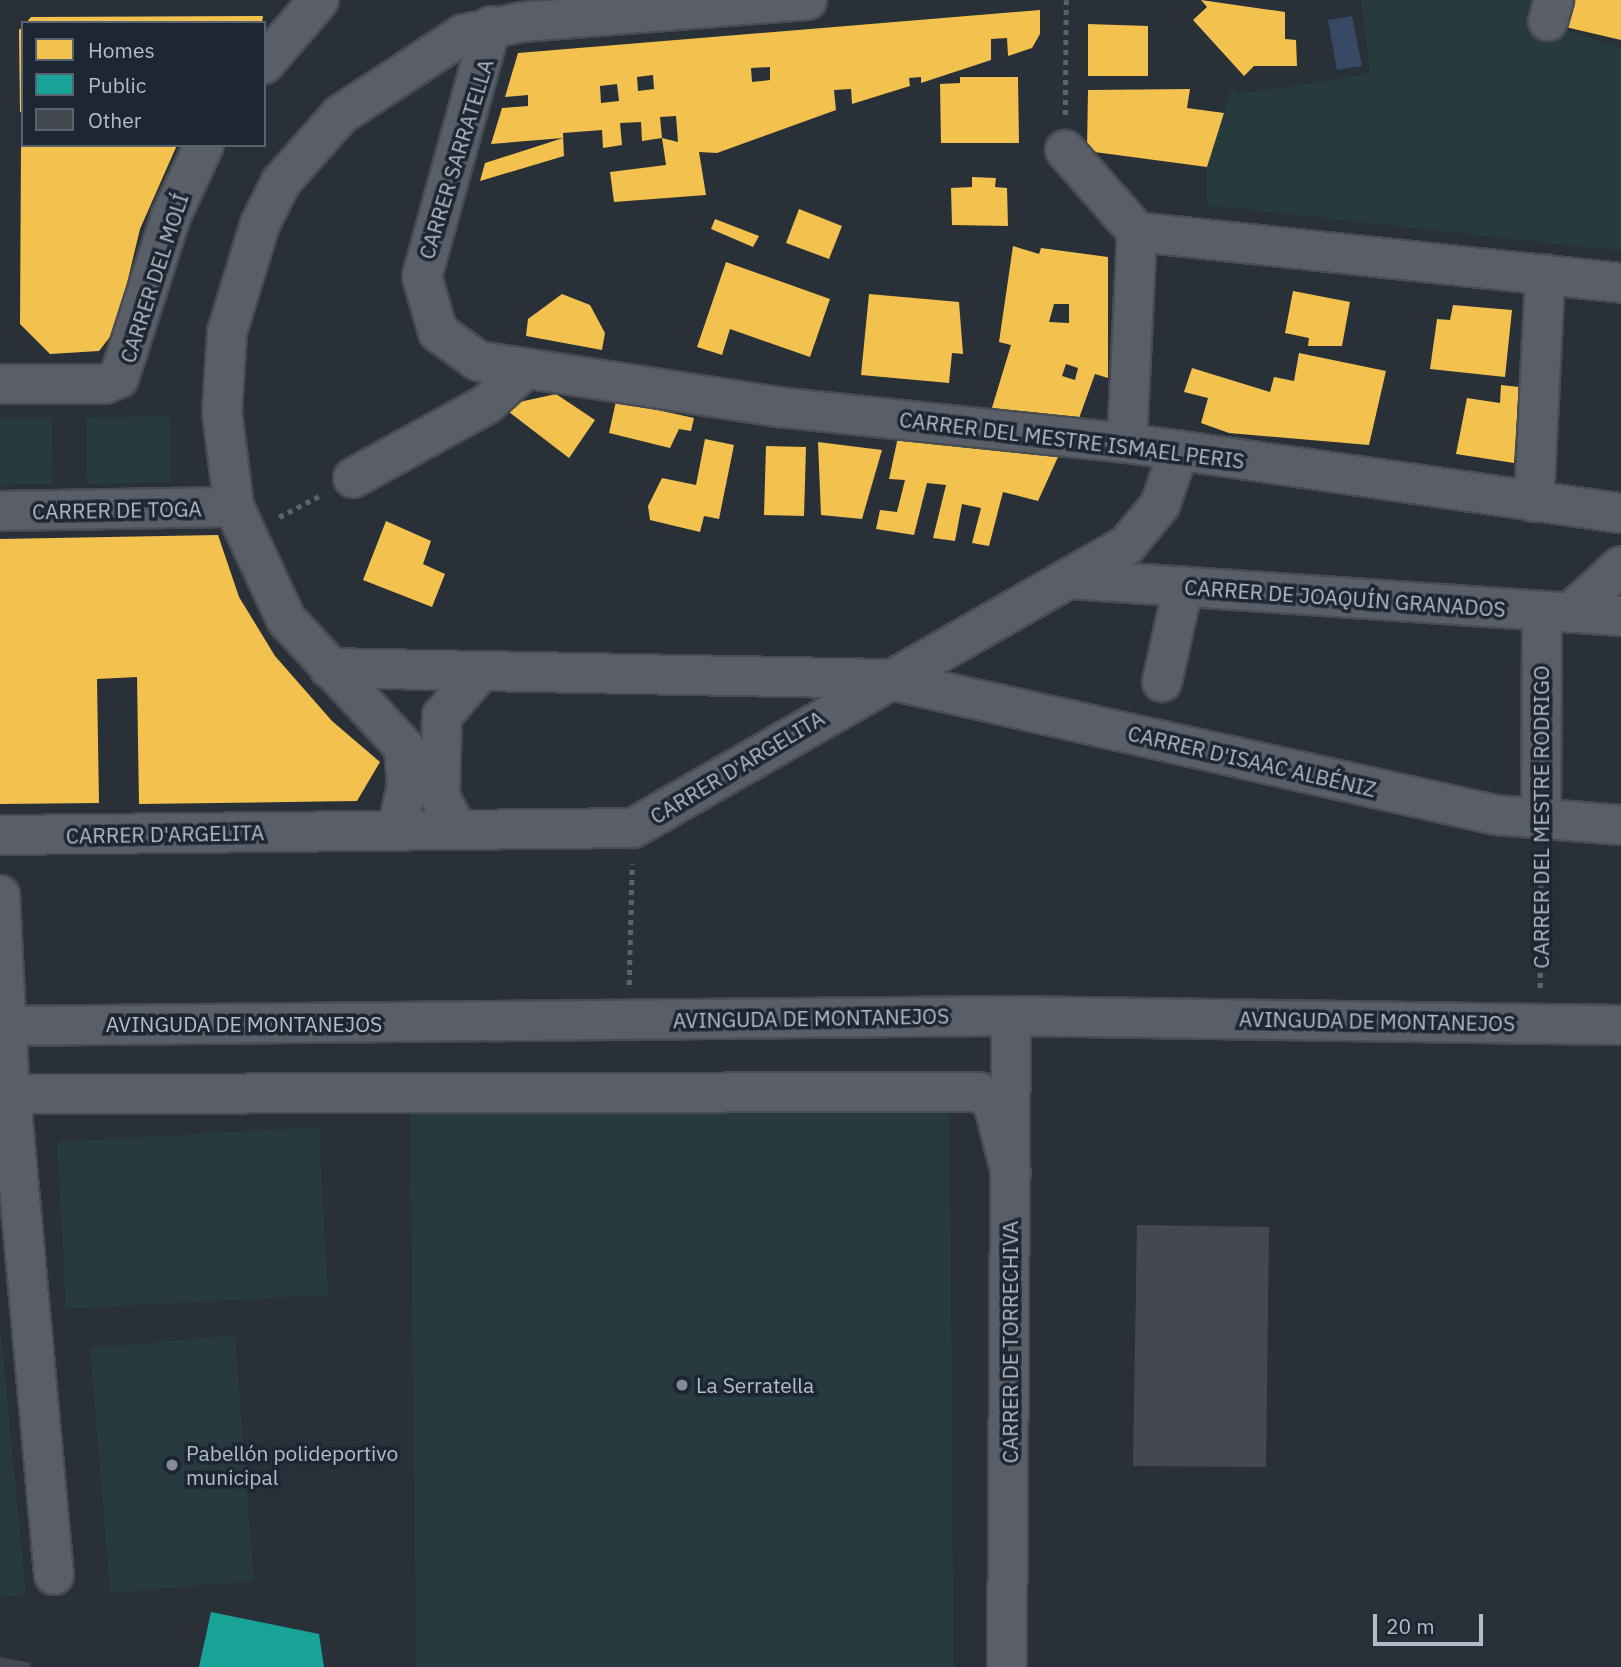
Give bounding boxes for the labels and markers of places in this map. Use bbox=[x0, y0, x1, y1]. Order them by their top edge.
place label: La Serratella bbox=[696, 1372, 814, 1398]
marker: La Serratella bbox=[674, 1377, 690, 1393]
place label: Pabellón polideportivo municipal bbox=[186, 1440, 398, 1490]
marker: Pabellón polideportivo municipal bbox=[164, 1457, 180, 1473]

